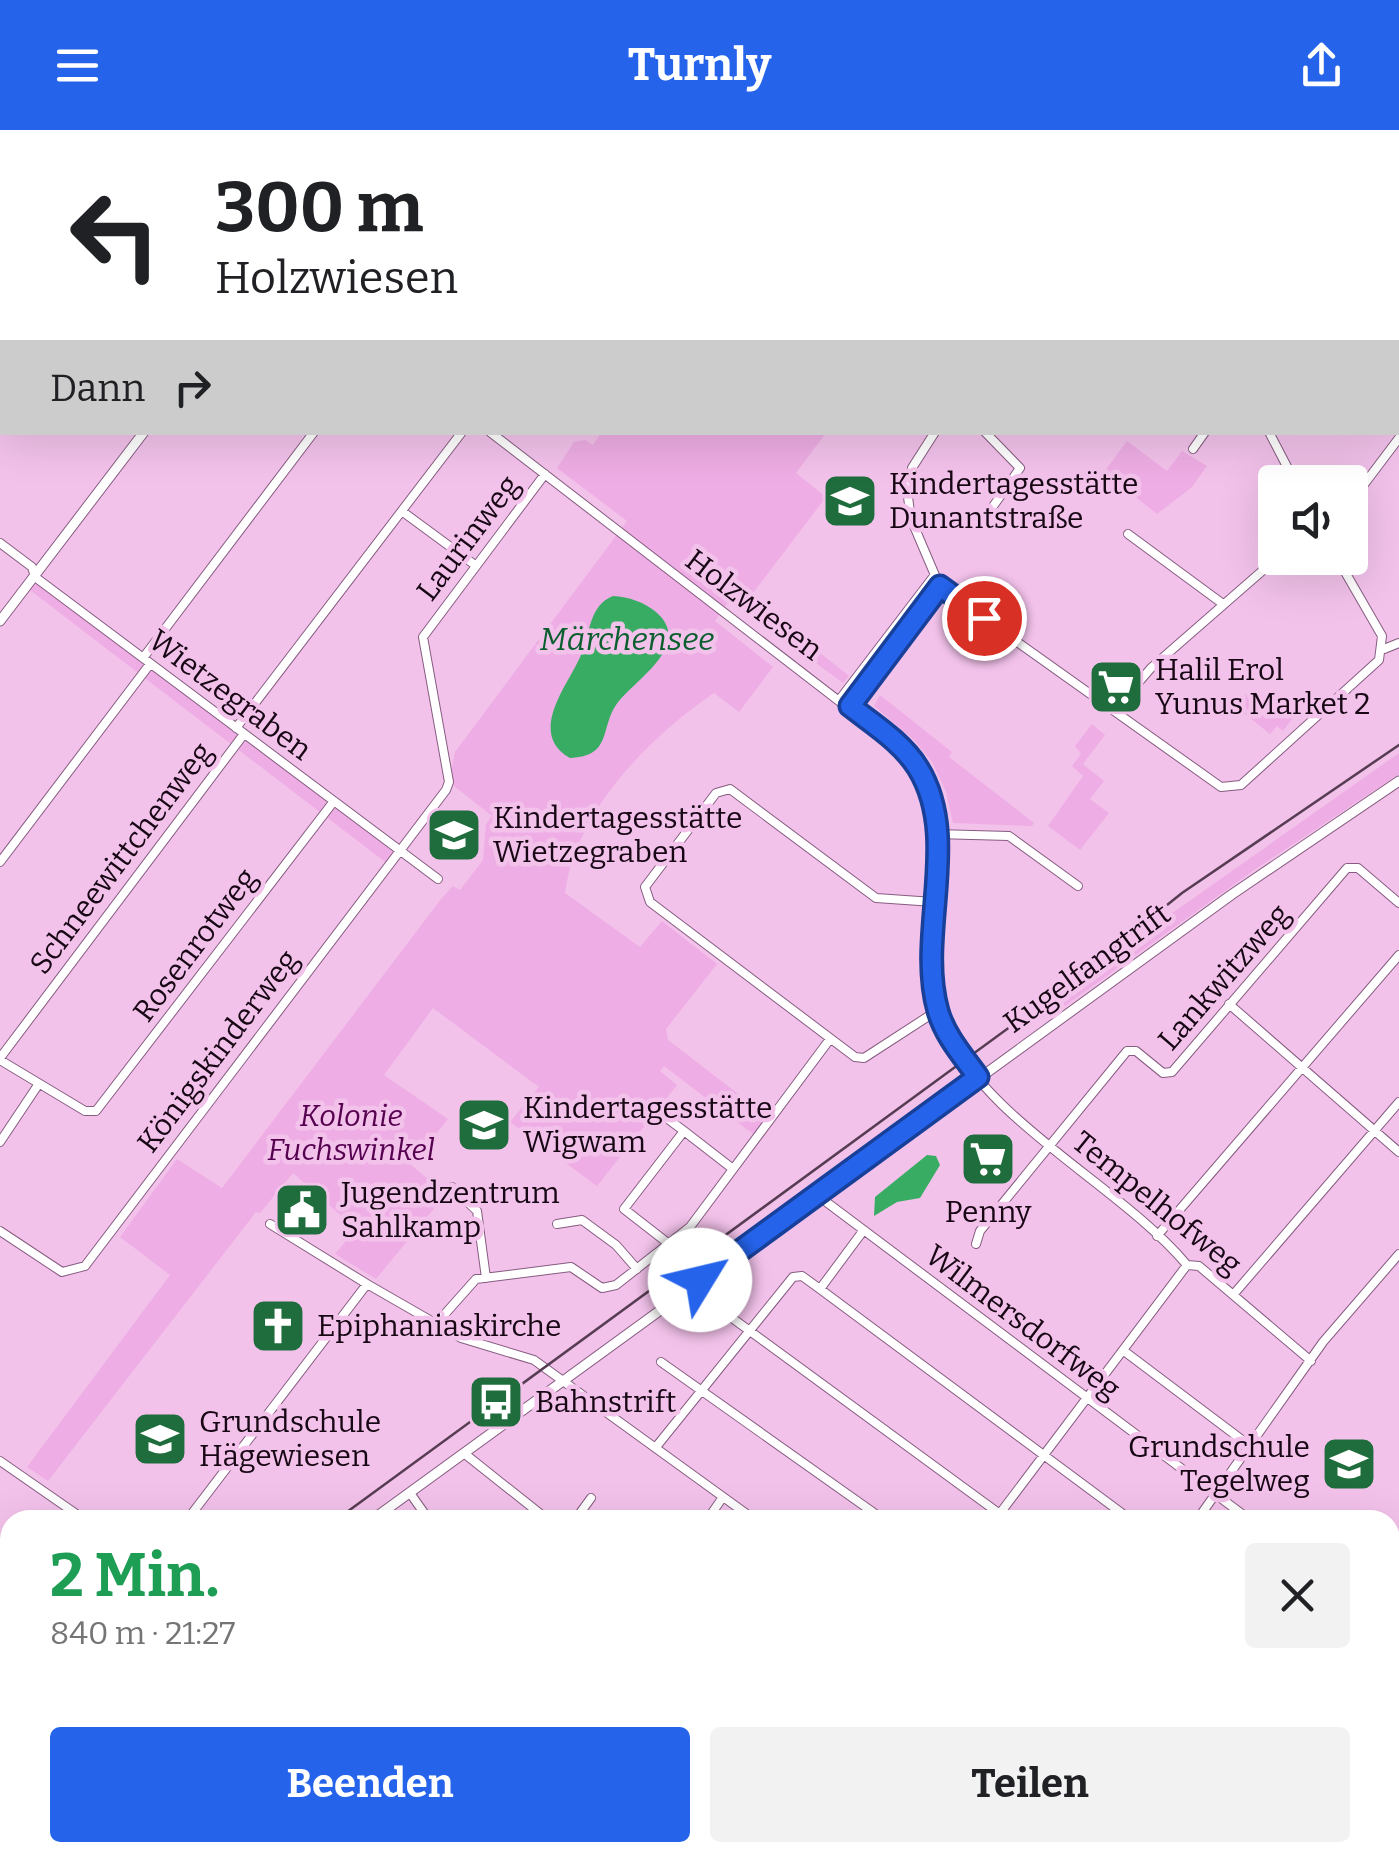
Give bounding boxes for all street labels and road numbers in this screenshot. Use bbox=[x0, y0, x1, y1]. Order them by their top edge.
street label: Laurinweg bbox=[409, 468, 527, 608]
street label: Holzwiesen bbox=[678, 542, 830, 668]
street label: Wietzegraben bbox=[142, 622, 318, 768]
street label: Schneewittchenweg bbox=[22, 735, 220, 981]
street label: Rosenrotweg bbox=[126, 861, 264, 1029]
street label: Kugelfangtrift bbox=[997, 896, 1177, 1040]
street label: Lankwitzweg bbox=[1151, 896, 1297, 1058]
street label: Königskinderweg bbox=[130, 942, 306, 1160]
street label: Tempelhofweg bbox=[1065, 1124, 1249, 1282]
street label: Wilmersdorfweg bbox=[919, 1237, 1127, 1407]

